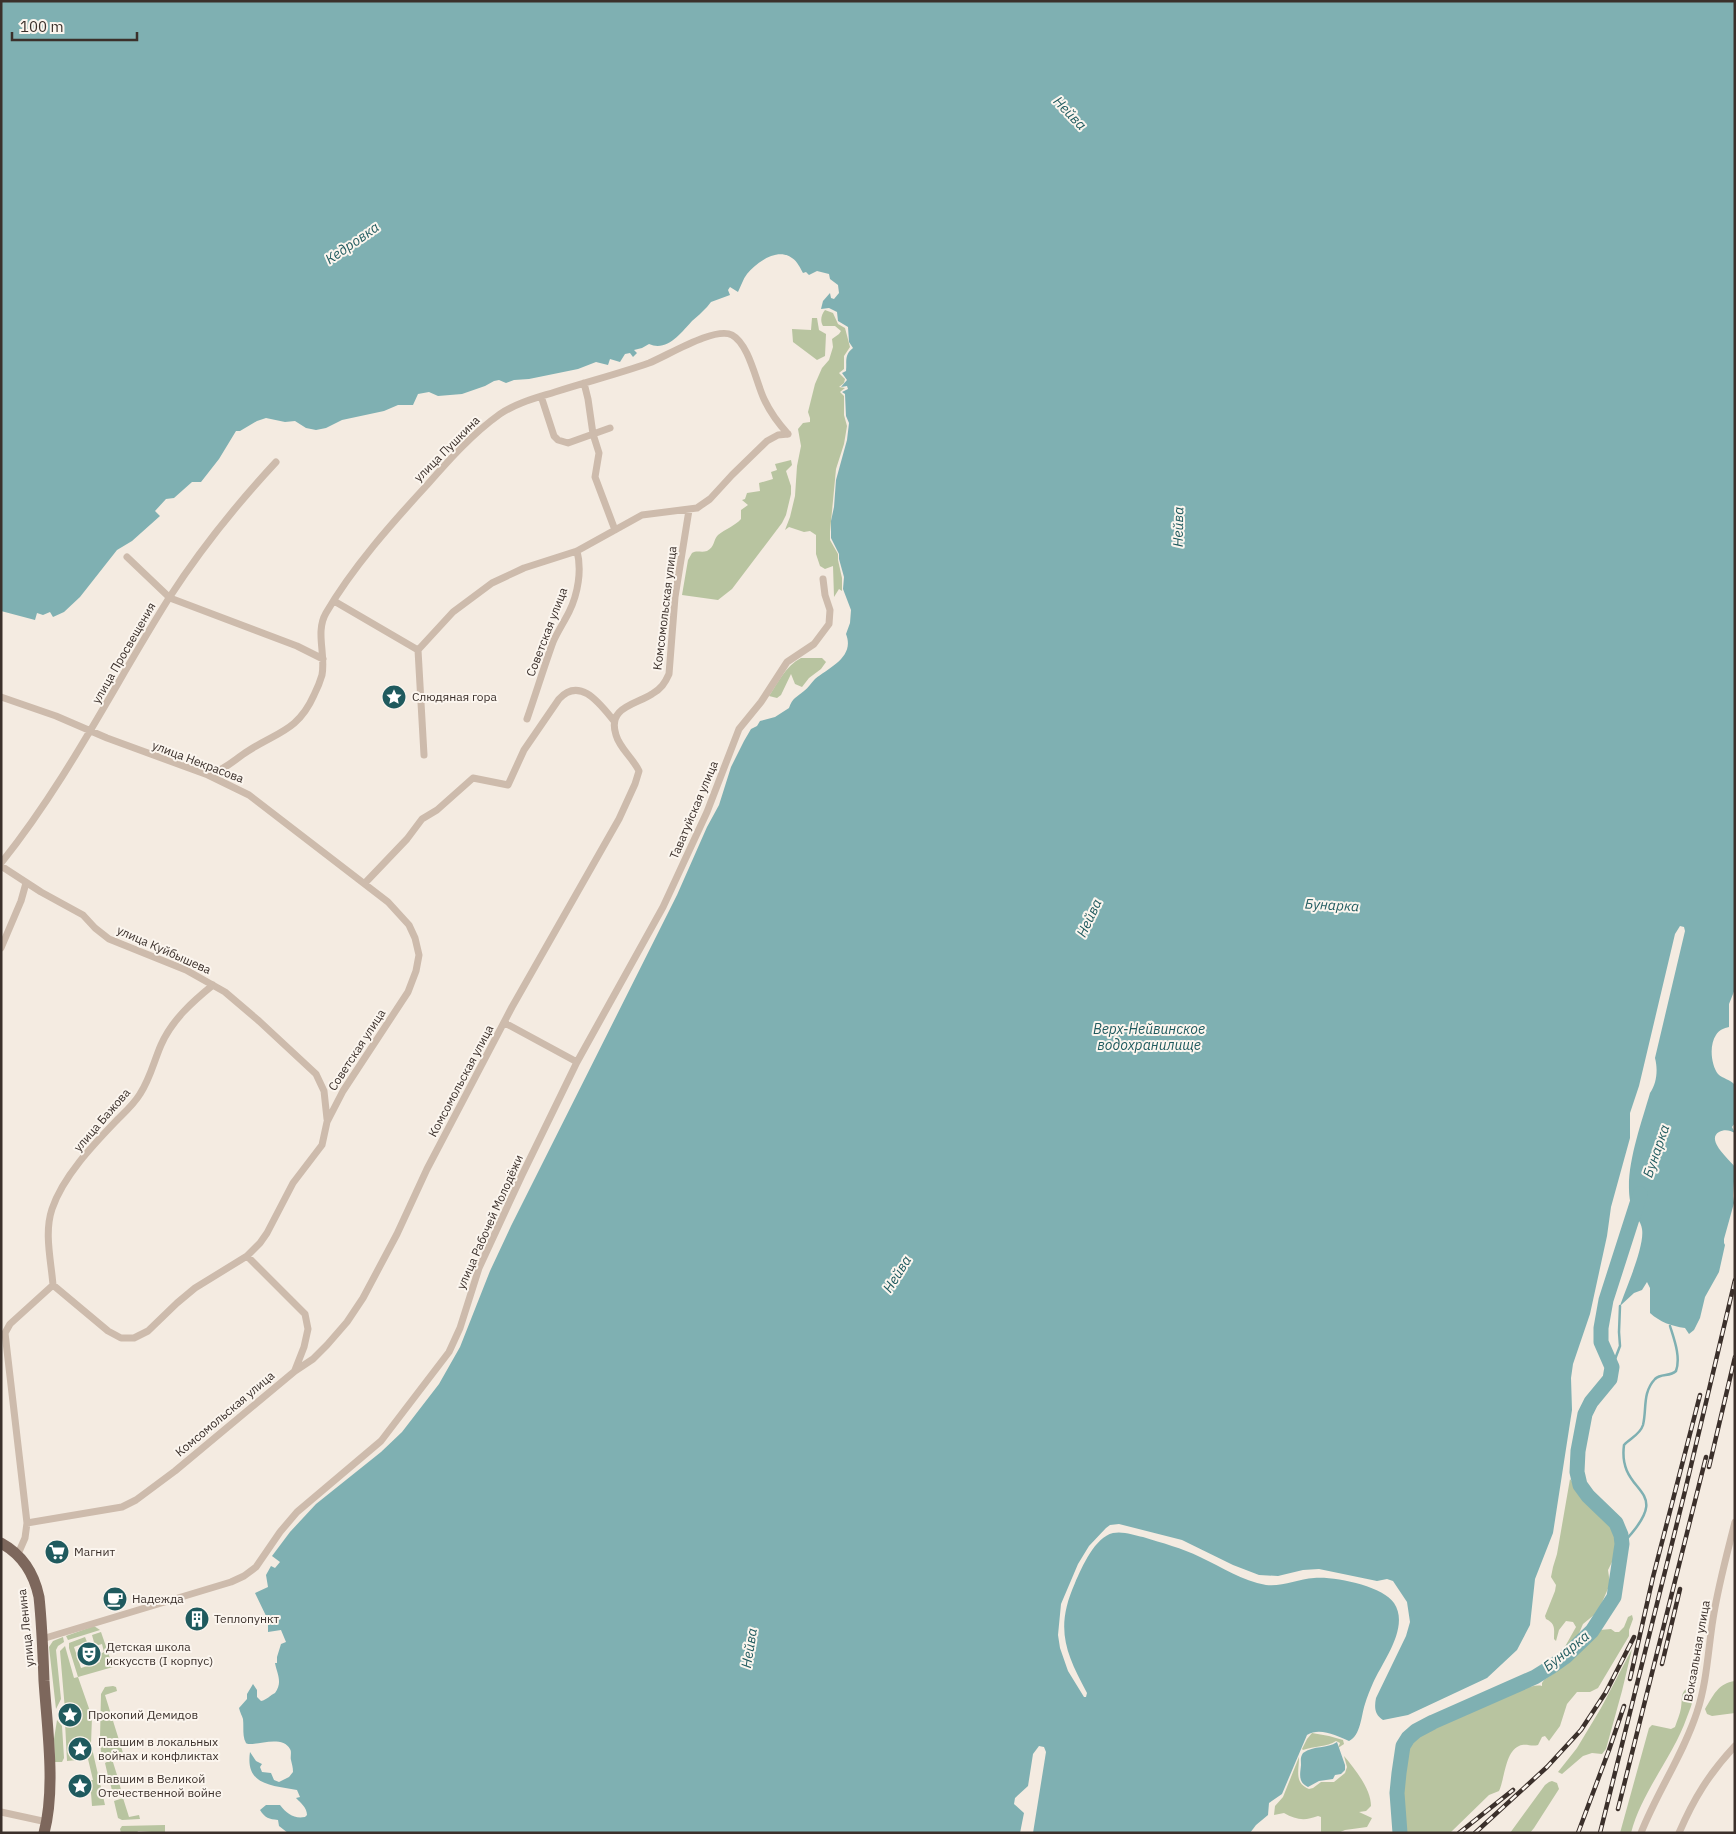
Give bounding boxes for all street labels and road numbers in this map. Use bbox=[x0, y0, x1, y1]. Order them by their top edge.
street label: улица Пушкина bbox=[411, 412, 483, 485]
street label: Комсомольская улица bbox=[649, 544, 680, 671]
street label: Советская улица bbox=[523, 585, 571, 678]
street label: улица Просвещения bbox=[88, 599, 159, 706]
street label: улица Некрасова bbox=[150, 737, 247, 786]
street label: Таватуйская улица bbox=[666, 758, 721, 861]
street label: улица Куйбышева bbox=[115, 922, 214, 977]
street label: Советская улица bbox=[325, 1006, 389, 1093]
street label: Комсомольская улица bbox=[425, 1022, 497, 1139]
street label: улица Бажова bbox=[70, 1085, 134, 1154]
street label: улица Рабочей Молодёжи bbox=[453, 1152, 526, 1291]
street label: Комсомольская улица bbox=[172, 1367, 278, 1459]
street label: улица Ленина bbox=[14, 1588, 37, 1668]
street label: Вокзальная улица bbox=[1680, 1599, 1713, 1703]

